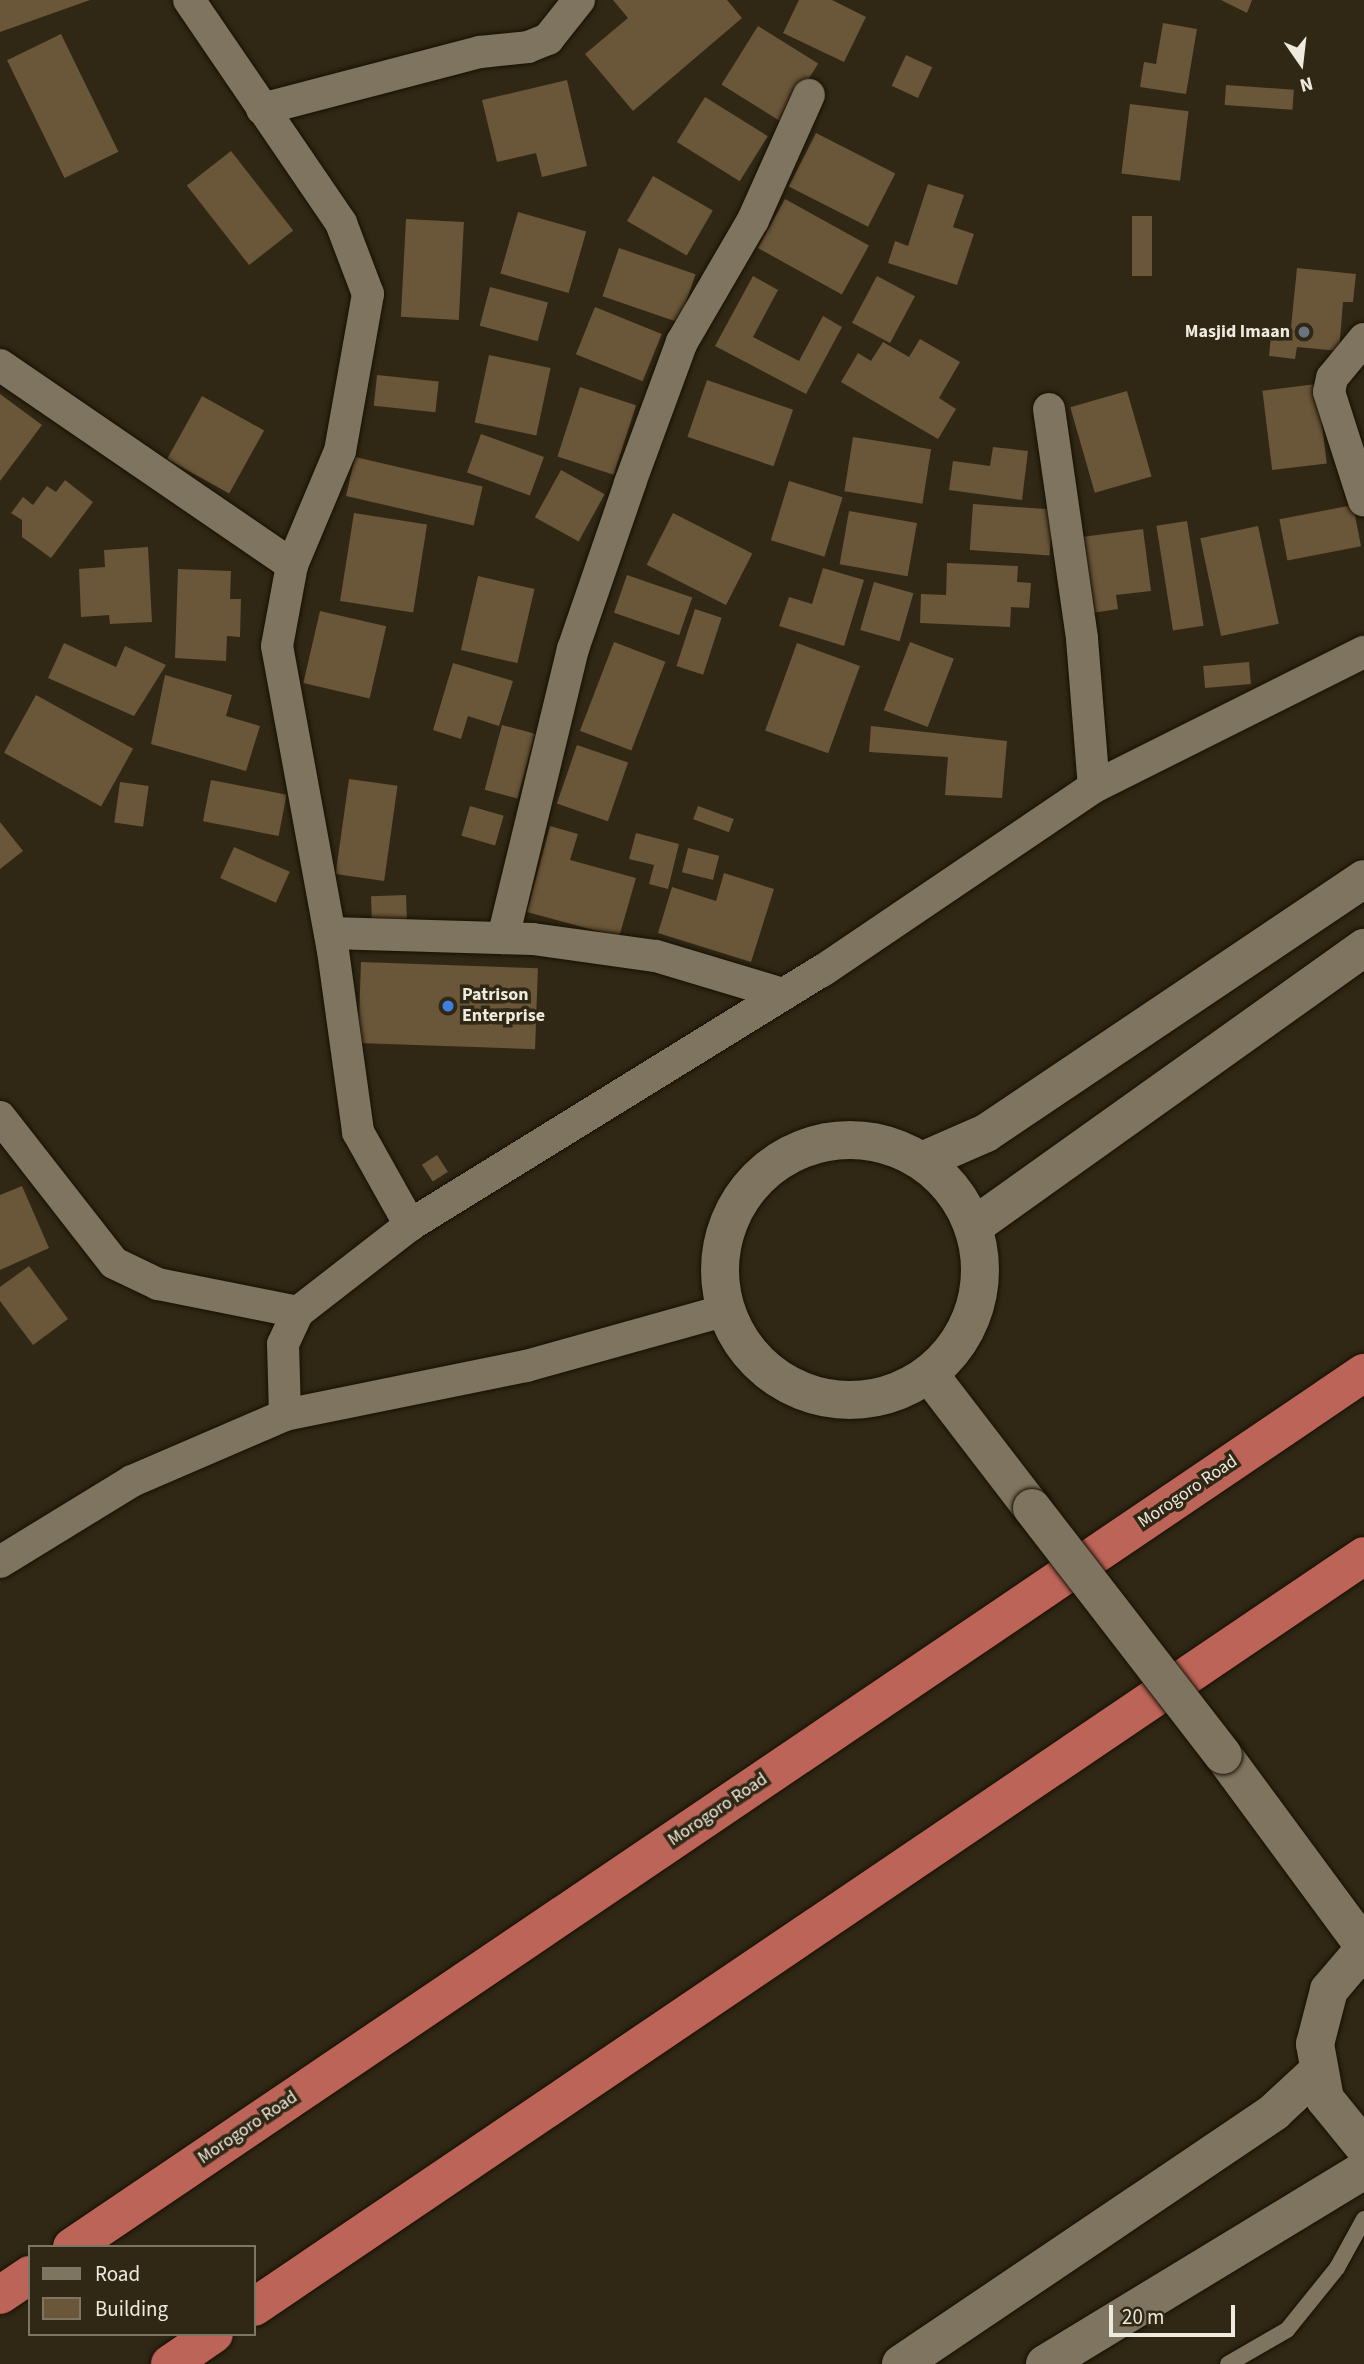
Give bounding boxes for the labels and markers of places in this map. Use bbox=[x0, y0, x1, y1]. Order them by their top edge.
place label: Masjid Imaan bbox=[1185, 321, 1290, 343]
marker: Masjid Imaan bbox=[1296, 324, 1312, 340]
place label: Patrison Enterprise bbox=[462, 985, 545, 1028]
marker: Patrison Enterprise bbox=[440, 998, 456, 1014]

